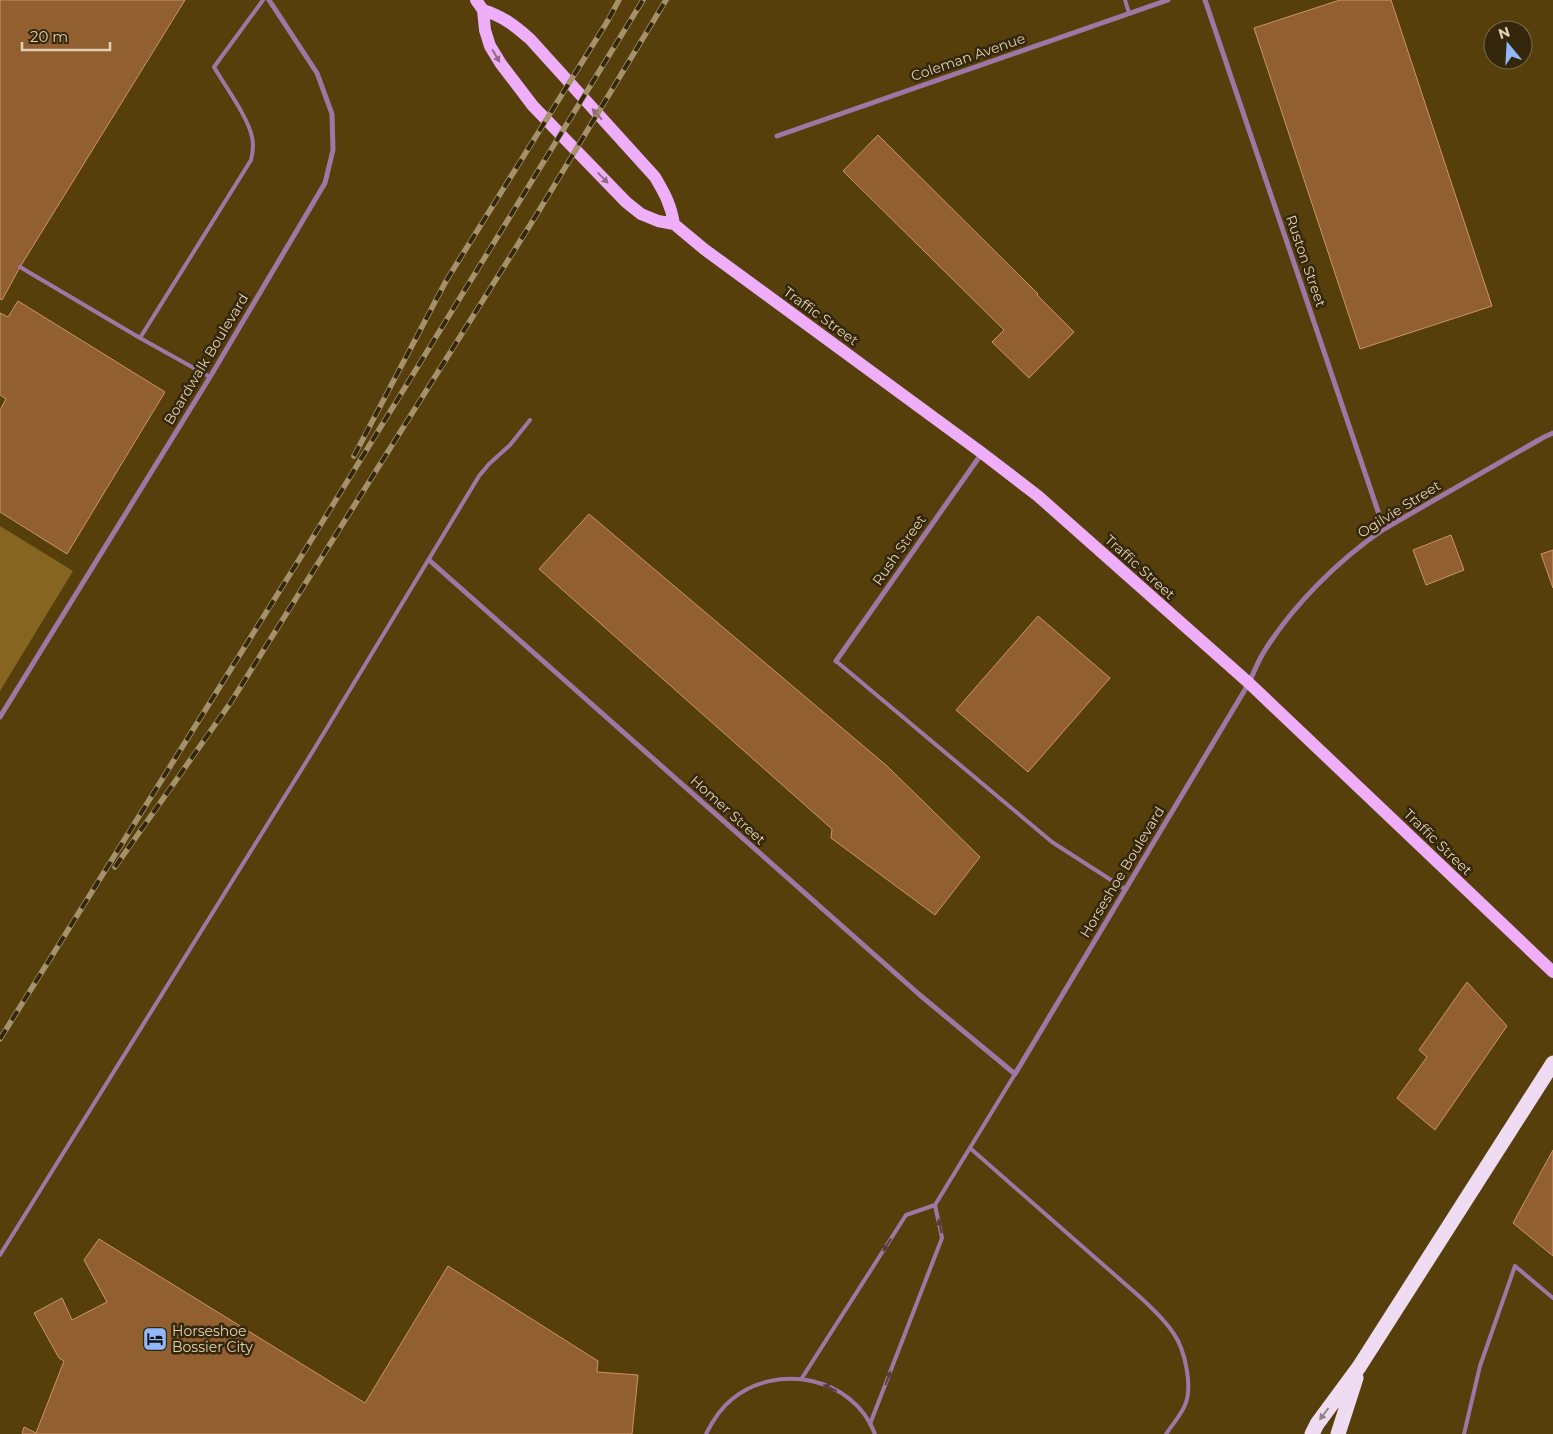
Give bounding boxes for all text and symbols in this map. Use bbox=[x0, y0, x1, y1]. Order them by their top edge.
scale bar bbox=[22, 20, 110, 52]
north arrow bbox=[1483, 20, 1533, 70]
text: N bbox=[1496, 22, 1512, 43]
text: 20 m bbox=[30, 27, 68, 46]
street label: Coleman Avenue bbox=[908, 29, 1028, 85]
one-way arrow bbox=[491, 50, 500, 63]
one-way arrow bbox=[591, 109, 603, 121]
one-way arrow bbox=[597, 172, 609, 184]
street label: Ruston Street bbox=[1282, 213, 1330, 310]
street label: Traffic Street bbox=[780, 283, 862, 349]
street label: Boardwalk Boulevard bbox=[160, 290, 252, 428]
street label: Ogilvie Street bbox=[1354, 476, 1444, 542]
street label: Rush Street bbox=[868, 511, 930, 589]
street label: Traffic Street bbox=[1101, 531, 1179, 603]
street label: Homer Street bbox=[687, 772, 770, 849]
street label: Horseshoe Boulevard bbox=[1076, 803, 1168, 941]
street label: Traffic Street bbox=[1400, 805, 1476, 879]
one-way arrow bbox=[936, 1219, 944, 1234]
one-way arrow bbox=[882, 1238, 891, 1251]
place label: Horseshoe Bossier City bbox=[172, 1322, 253, 1356]
hotel icon: Horseshoe Bossier City bbox=[142, 1326, 168, 1352]
one-way arrow bbox=[885, 1371, 892, 1386]
one-way arrow bbox=[823, 1383, 838, 1392]
one-way arrow bbox=[1319, 1407, 1329, 1421]

